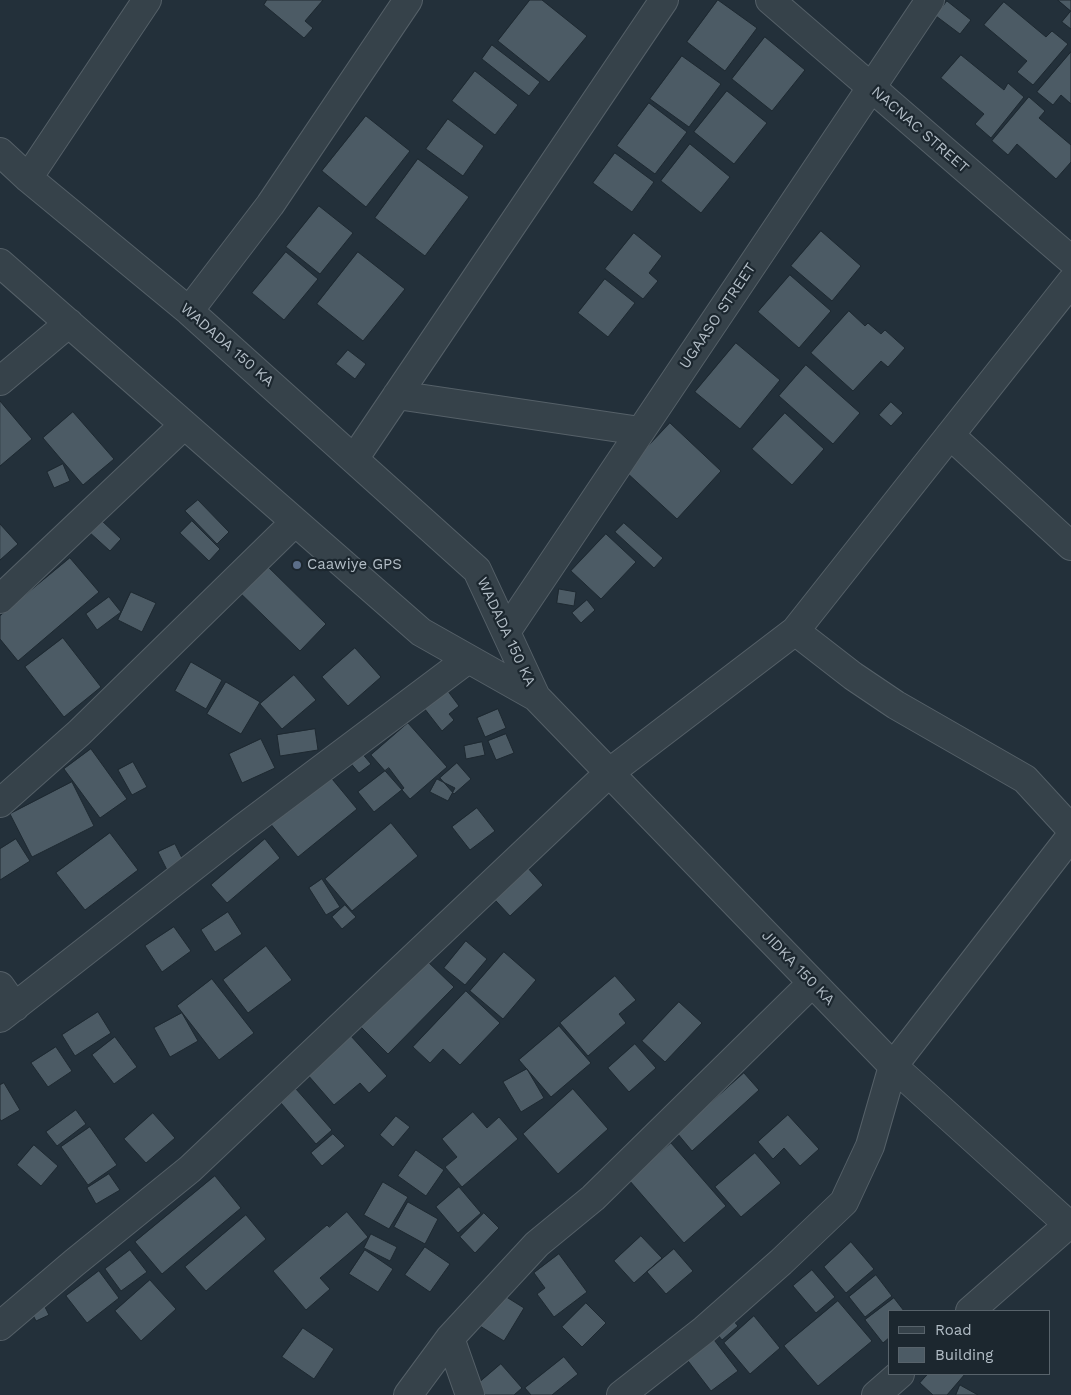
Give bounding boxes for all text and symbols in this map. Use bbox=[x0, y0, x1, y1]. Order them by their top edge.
street label: NACNAC STREET bbox=[868, 83, 972, 177]
street label: UGAASO STREET bbox=[676, 260, 760, 372]
street label: WADADA 150 KA bbox=[176, 299, 278, 391]
place label: Caawiye GPS bbox=[307, 556, 402, 574]
marker: Caawiye GPS bbox=[291, 559, 303, 571]
street label: WADADA 150 KA bbox=[473, 575, 539, 689]
street label: JIDKA 150 KA bbox=[758, 927, 838, 1009]
legend bbox=[888, 1310, 1051, 1375]
text: Road bbox=[935, 1321, 972, 1339]
text: Building bbox=[935, 1346, 993, 1364]

